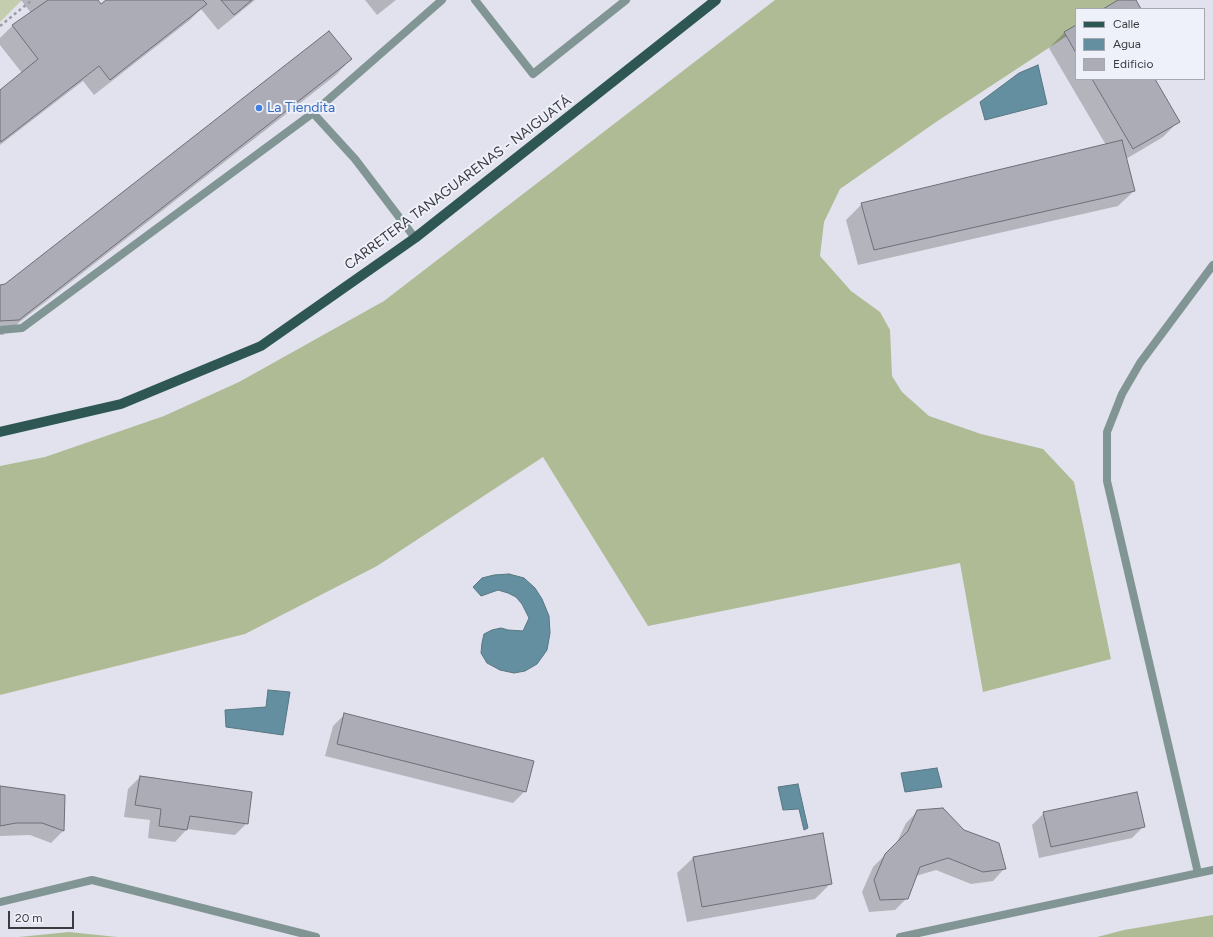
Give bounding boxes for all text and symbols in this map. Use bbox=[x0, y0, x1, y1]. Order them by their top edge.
legend bbox=[1075, 8, 1205, 80]
text: Calle bbox=[1113, 17, 1140, 31]
text: Agua bbox=[1113, 37, 1141, 51]
text: Edificio bbox=[1113, 57, 1153, 71]
street label: CARRETERA TANAGUARENAS - NAIGUATÁ bbox=[341, 92, 575, 274]
place label: La Tiendita bbox=[267, 100, 335, 116]
marker: La Tiendita bbox=[254, 103, 264, 113]
scale bar bbox=[10, 903, 76, 929]
text: 20 m bbox=[15, 911, 43, 925]

